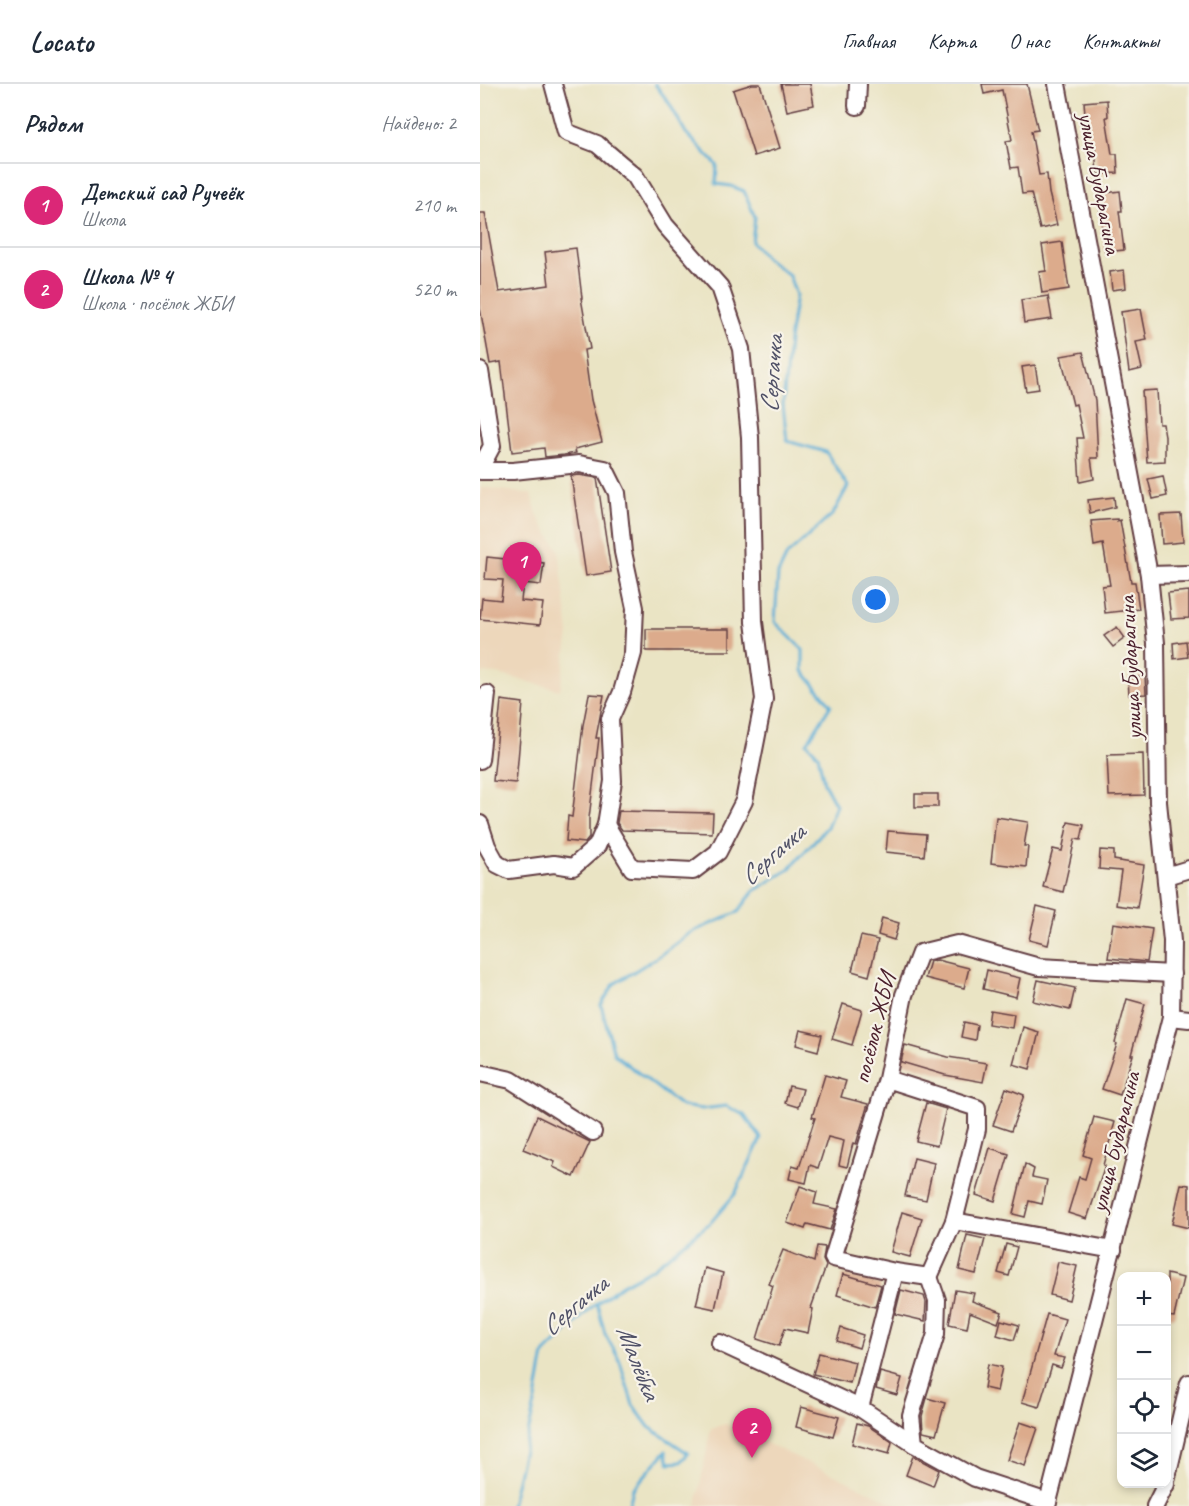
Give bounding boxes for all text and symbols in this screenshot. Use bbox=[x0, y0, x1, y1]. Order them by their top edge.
text: Locato bbox=[30, 24, 93, 59]
text: Главная bbox=[842, 28, 895, 54]
text: Карта bbox=[928, 28, 976, 54]
text: О нас bbox=[1009, 28, 1050, 54]
text: Контакты bbox=[1083, 28, 1159, 54]
text: Рядом bbox=[24, 107, 82, 140]
street label: улица Бударагина bbox=[1071, 108, 1129, 258]
text: Найдено: 2 bbox=[381, 111, 456, 136]
text: Детский сад Ручеёк bbox=[81, 179, 243, 207]
text: 1 bbox=[39, 193, 48, 218]
text: 210 m bbox=[413, 193, 456, 218]
text: Школа bbox=[81, 207, 125, 232]
text: Школа № 4 bbox=[81, 263, 172, 291]
text: 2 bbox=[39, 277, 48, 302]
text: 520 m bbox=[413, 277, 456, 302]
text: Школа · посёлок ЖБИ bbox=[81, 291, 233, 316]
water label: Сергачка bbox=[752, 331, 791, 414]
pin: 1 bbox=[502, 542, 542, 592]
your location bbox=[861, 585, 890, 614]
street label: улица Бударагина bbox=[1111, 594, 1149, 743]
water label: Сергачка bbox=[733, 814, 815, 892]
street label: посёлок ЖБИ bbox=[846, 966, 903, 1086]
street label: улица Бударагина bbox=[1083, 1067, 1147, 1217]
water label: Сергачка bbox=[534, 1266, 617, 1343]
map controls bbox=[1117, 1272, 1171, 1488]
button: + bbox=[1117, 1272, 1171, 1326]
water label: Малёбка bbox=[609, 1320, 669, 1407]
button: − bbox=[1117, 1326, 1171, 1380]
button: locate bbox=[1117, 1380, 1171, 1434]
pin: 2 bbox=[732, 1408, 772, 1458]
button: layers bbox=[1117, 1434, 1171, 1488]

